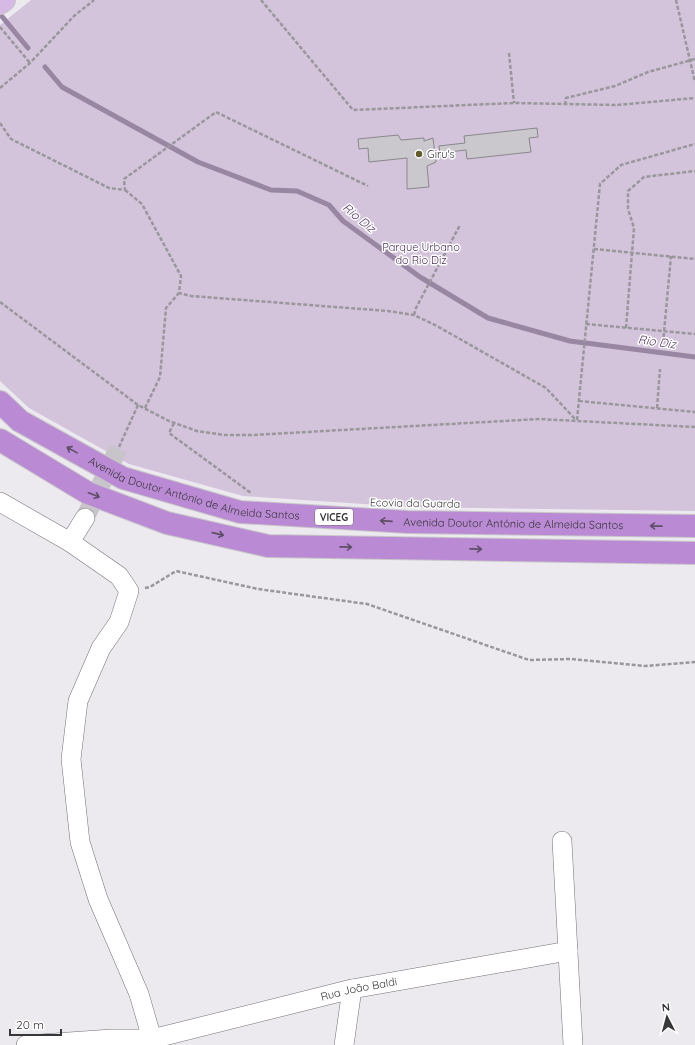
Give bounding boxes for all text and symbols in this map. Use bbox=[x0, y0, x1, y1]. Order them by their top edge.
place label: Giru's bbox=[427, 147, 455, 161]
marker: Giru's bbox=[414, 149, 424, 159]
water label: Rio Diz bbox=[340, 200, 380, 236]
park label: Parque Urbano do Rio Diz bbox=[382, 240, 460, 267]
water label: Rio Diz bbox=[637, 331, 678, 352]
one-way arrow bbox=[67, 446, 79, 453]
street label: Avenida Doutor António de Almeida Santos bbox=[86, 453, 300, 523]
one-way arrow bbox=[88, 492, 100, 500]
street label: Ecovia da Guarda bbox=[370, 495, 460, 511]
road number: VICEG bbox=[315, 509, 353, 525]
street label: Avenida Doutor António de Almeida Santos bbox=[403, 515, 624, 532]
one-way arrow bbox=[380, 517, 393, 524]
one-way arrow bbox=[650, 522, 663, 529]
one-way arrow bbox=[211, 531, 224, 539]
one-way arrow bbox=[339, 543, 352, 551]
one-way arrow bbox=[469, 545, 482, 553]
street label: Rua João Baldi bbox=[319, 974, 398, 1004]
north arrow bbox=[647, 997, 687, 1037]
text: N bbox=[661, 1000, 671, 1014]
scale bar bbox=[10, 1011, 61, 1037]
text: 20 m bbox=[16, 1017, 44, 1032]

